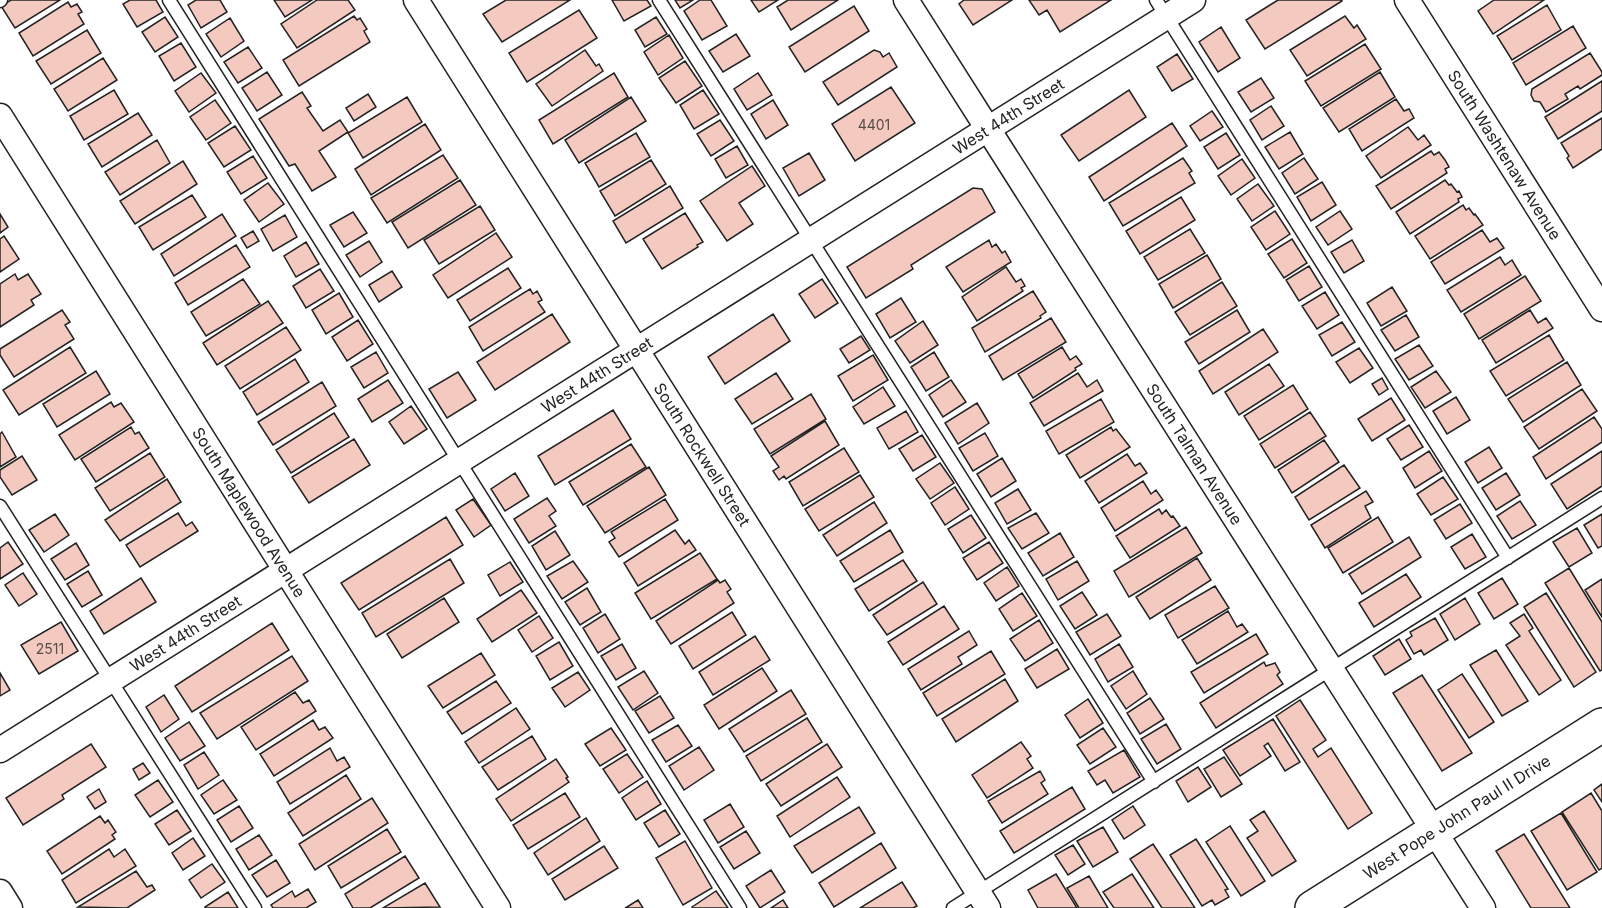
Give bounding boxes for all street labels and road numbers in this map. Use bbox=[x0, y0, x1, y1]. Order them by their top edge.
street label: South Washtenaw Avenue bbox=[1444, 66, 1566, 243]
street label: West 44th Street bbox=[949, 74, 1068, 159]
street label: West 44th Street bbox=[538, 332, 656, 417]
street label: South Rockwell Street bbox=[650, 379, 755, 530]
street label: South Talman Avenue bbox=[1142, 380, 1247, 529]
street label: South Maplewood Avenue bbox=[188, 423, 310, 601]
street label: West 44th Street bbox=[126, 591, 245, 676]
street label: West Pope John Paul II Drive bbox=[1359, 750, 1554, 883]

